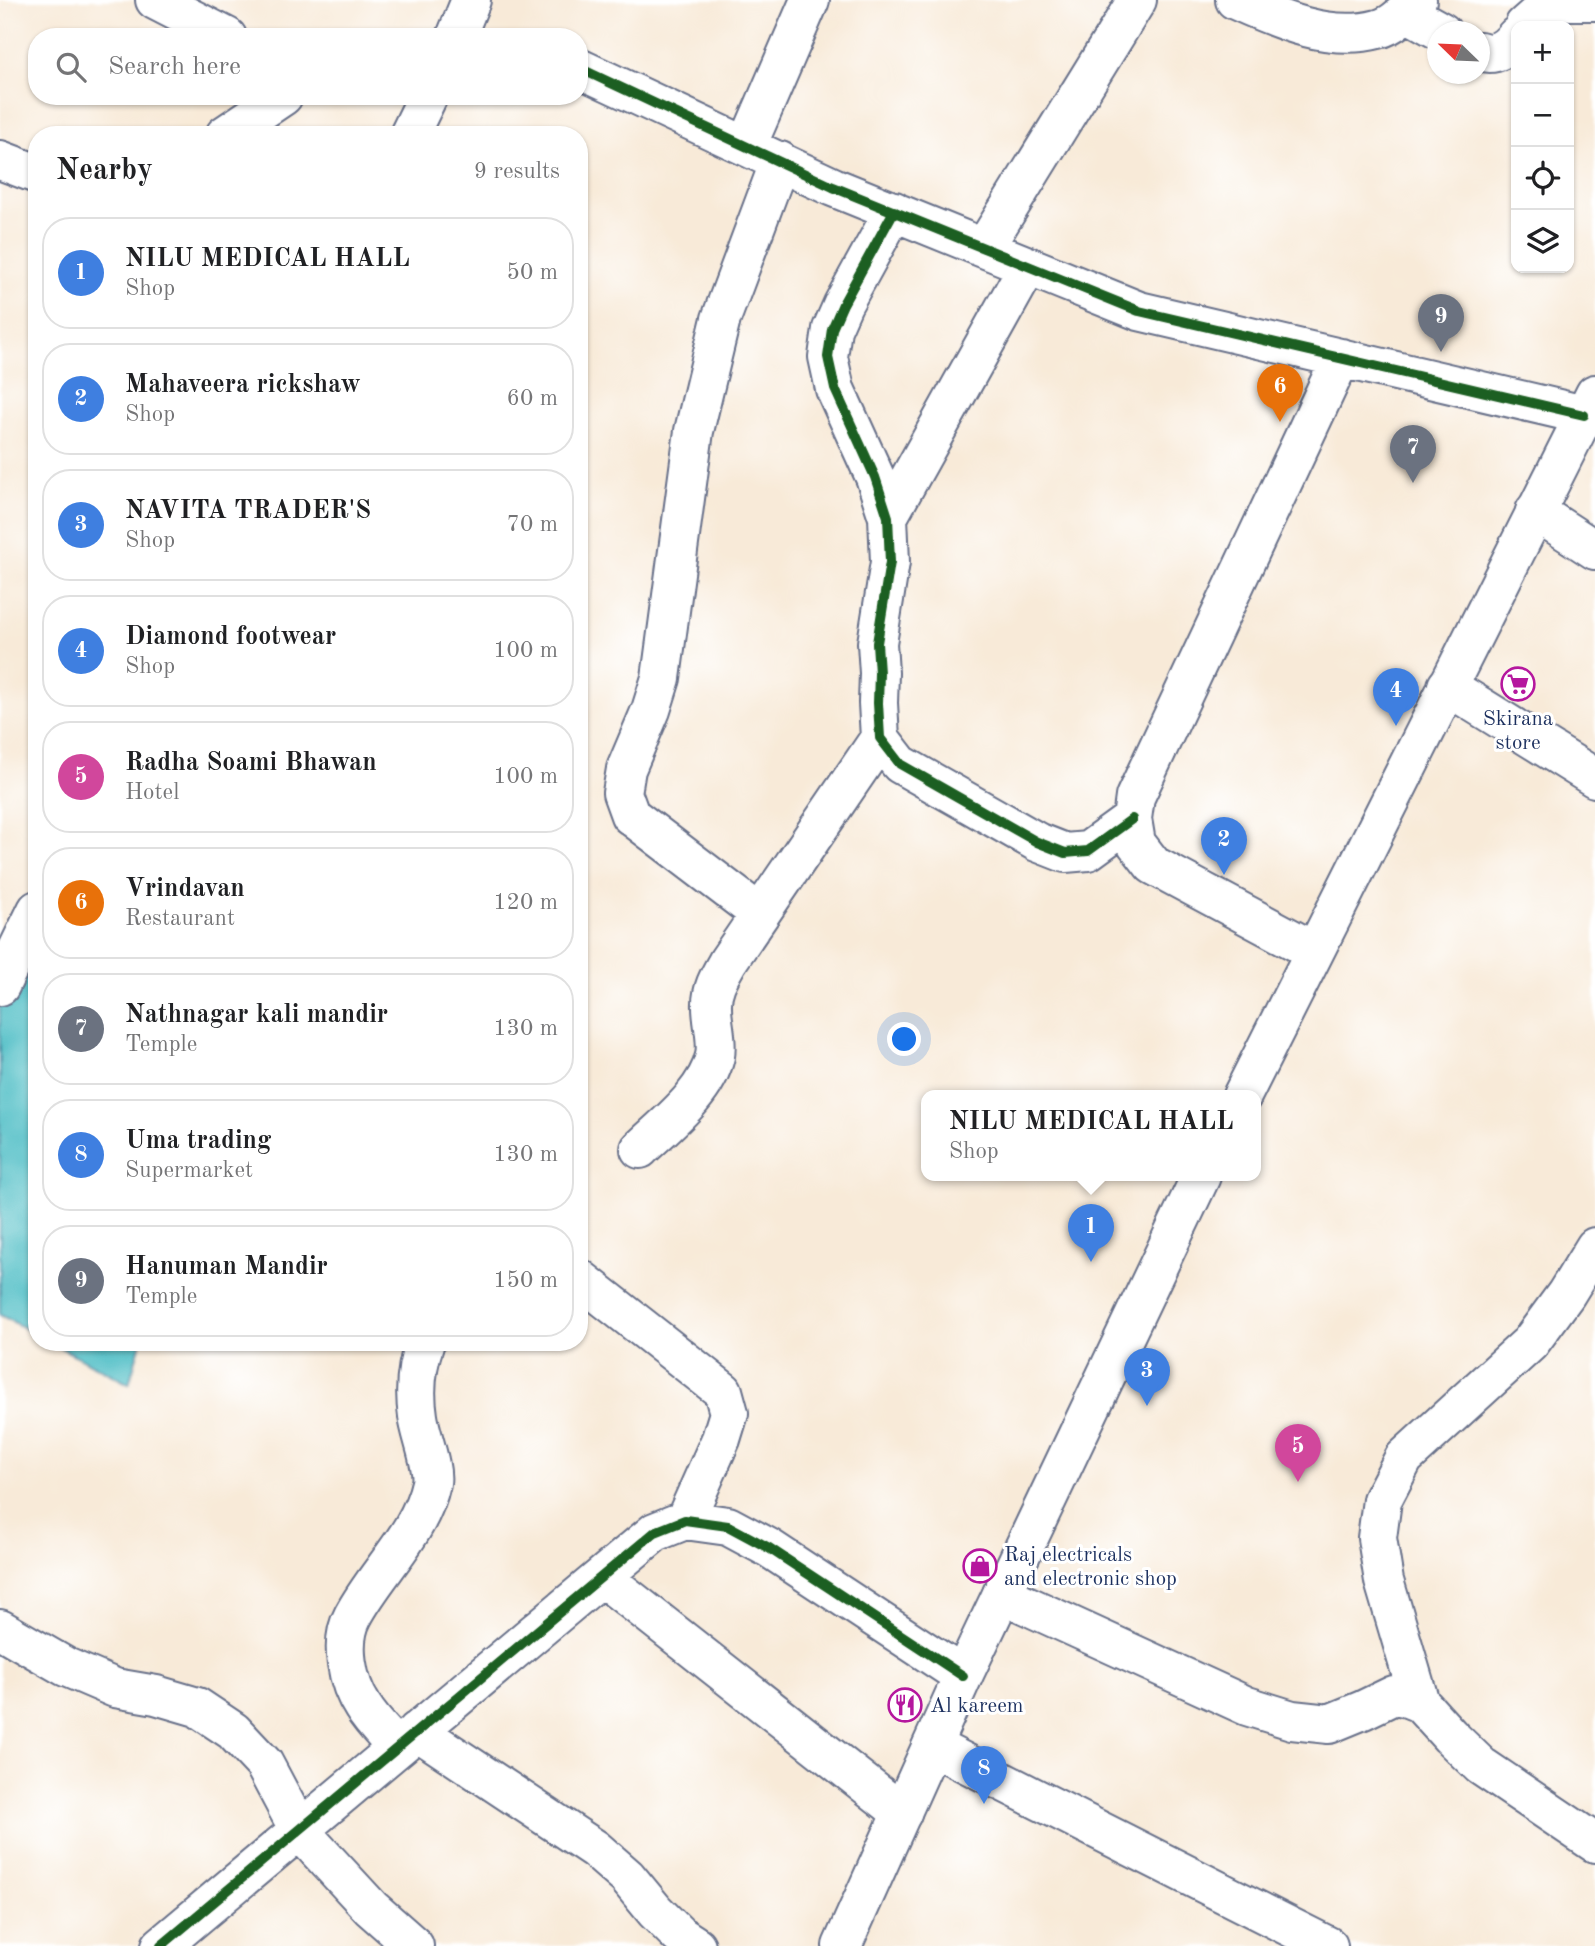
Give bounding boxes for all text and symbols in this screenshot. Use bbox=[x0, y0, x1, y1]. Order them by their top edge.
north arrow bbox=[1427, 21, 1490, 84]
map controls bbox=[1511, 21, 1574, 273]
button: + bbox=[1511, 21, 1574, 84]
search box bbox=[28, 28, 588, 105]
icon: search bbox=[52, 48, 90, 86]
text: Search here bbox=[108, 54, 241, 80]
button: − bbox=[1511, 84, 1574, 147]
button: locate bbox=[1511, 147, 1574, 210]
text: Nearby bbox=[56, 156, 153, 186]
text: 9 results bbox=[474, 160, 560, 183]
button: layers bbox=[1511, 210, 1574, 273]
text: NILU MEDICAL HALL bbox=[125, 246, 410, 272]
text: 1 bbox=[74, 261, 88, 284]
text: 50 m bbox=[507, 261, 558, 284]
text: Shop bbox=[125, 277, 175, 300]
pin: 9 bbox=[1418, 294, 1464, 352]
pin: 6 bbox=[1257, 364, 1303, 422]
text: Mahaveera rickshaw bbox=[125, 372, 361, 398]
text: 2 bbox=[74, 387, 88, 410]
text: 60 m bbox=[507, 387, 558, 410]
text: Shop bbox=[125, 403, 175, 426]
pin: 7 bbox=[1390, 425, 1436, 483]
text: NAVITA TRADER'S bbox=[125, 498, 371, 524]
text: 3 bbox=[74, 513, 88, 536]
text: 70 m bbox=[507, 513, 558, 536]
text: Shop bbox=[125, 529, 175, 552]
text: Diamond footwear bbox=[125, 624, 336, 650]
text: 4 bbox=[74, 639, 88, 662]
text: 100 m bbox=[493, 639, 558, 662]
text: Shop bbox=[125, 655, 175, 678]
supermarket icon: Skirana store bbox=[1499, 665, 1537, 703]
pin: 4 bbox=[1373, 668, 1419, 726]
place label: Skirana store bbox=[1483, 709, 1553, 754]
text: Radha Soami Bhawan bbox=[125, 750, 377, 776]
text: 5 bbox=[74, 765, 88, 788]
text: 100 m bbox=[493, 765, 558, 788]
text: Hotel bbox=[125, 781, 179, 804]
pin: 2 bbox=[1201, 817, 1247, 875]
text: Vrindavan bbox=[125, 876, 245, 902]
text: 6 bbox=[74, 891, 88, 914]
text: 120 m bbox=[493, 891, 558, 914]
text: Restaurant bbox=[125, 907, 235, 930]
text: Nathnagar kali mandir bbox=[125, 1002, 388, 1028]
text: 7 bbox=[74, 1017, 88, 1040]
text: 130 m bbox=[493, 1017, 558, 1040]
your location bbox=[887, 1022, 921, 1056]
text: Temple bbox=[125, 1033, 197, 1056]
popup bbox=[921, 1090, 1261, 1181]
text: NILU MEDICAL HALL bbox=[949, 1109, 1233, 1135]
text: Uma trading bbox=[125, 1128, 271, 1154]
text: Shop bbox=[949, 1140, 999, 1163]
text: 8 bbox=[74, 1143, 88, 1166]
text: 130 m bbox=[493, 1143, 558, 1166]
text: Supermarket bbox=[125, 1159, 253, 1182]
pin: 1 bbox=[1068, 1204, 1114, 1262]
text: Hanuman Mandir bbox=[125, 1254, 328, 1280]
text: 9 bbox=[74, 1269, 88, 1292]
text: 150 m bbox=[493, 1269, 558, 1292]
text: Temple bbox=[125, 1285, 197, 1308]
pin: 3 bbox=[1124, 1348, 1170, 1406]
pin: 5 bbox=[1275, 1424, 1321, 1482]
place label: Raj electricals and electronic shop bbox=[1004, 1545, 1177, 1590]
shop icon: Raj electricals and electronic shop bbox=[961, 1547, 999, 1585]
restaurant icon: Al kareem bbox=[886, 1686, 924, 1724]
place label: Al kareem bbox=[930, 1696, 1024, 1717]
pin: 8 bbox=[961, 1746, 1007, 1804]

